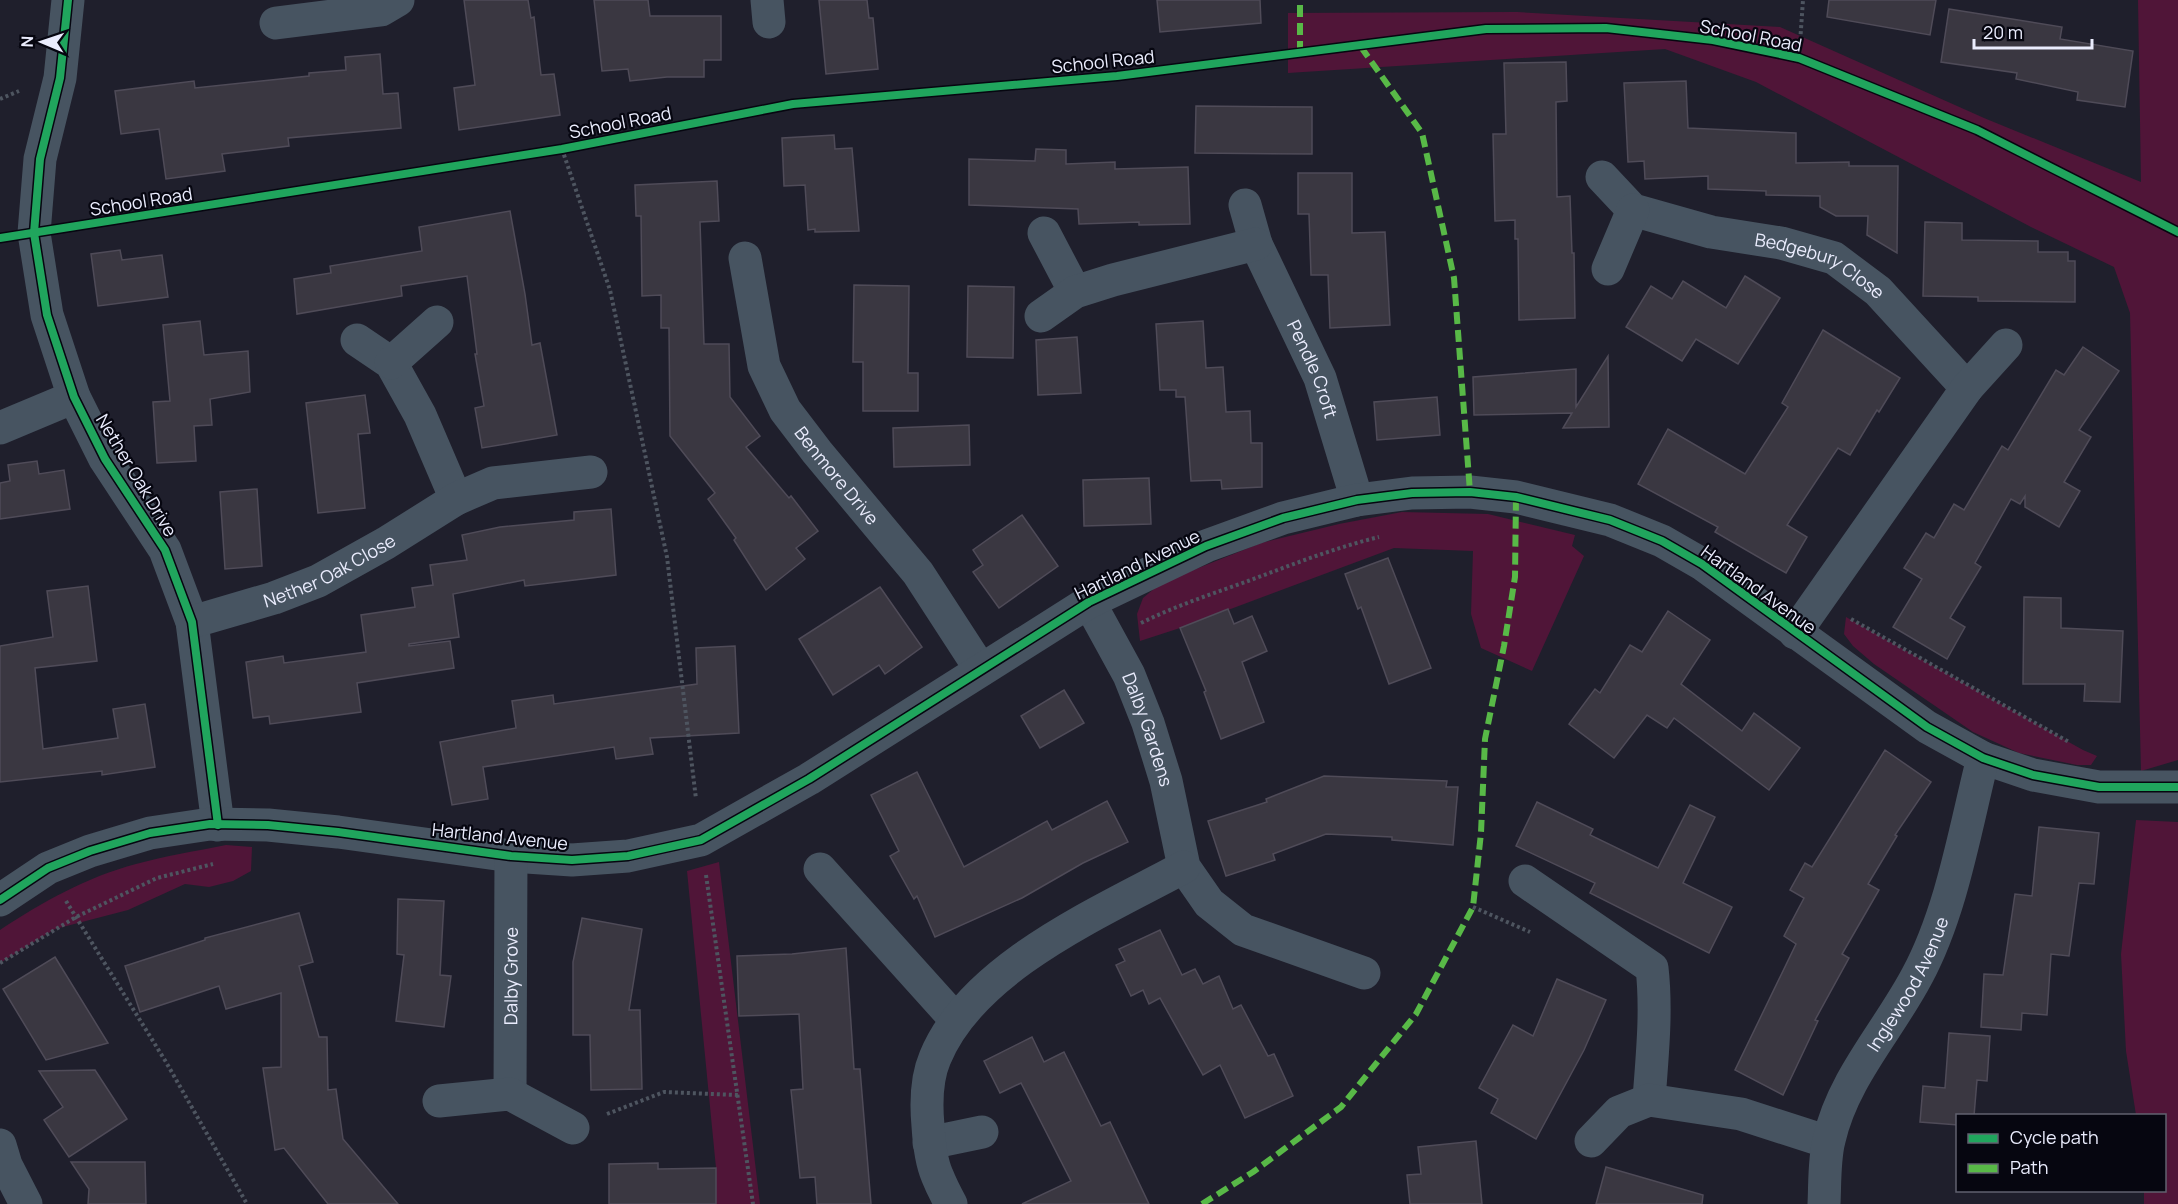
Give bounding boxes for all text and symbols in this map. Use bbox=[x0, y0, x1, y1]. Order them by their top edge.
north arrow bbox=[12, 12, 72, 72]
scale bar bbox=[1974, 12, 2092, 50]
street label: School Road bbox=[1698, 13, 1804, 57]
text: 20 m bbox=[1983, 20, 2023, 44]
text: N bbox=[16, 35, 38, 48]
street label: School Road bbox=[1050, 44, 1156, 78]
street label: School Road bbox=[567, 100, 673, 144]
street label: School Road bbox=[88, 181, 194, 221]
street label: Bedgebury Close bbox=[1753, 227, 1891, 303]
street label: Pendle Croft bbox=[1282, 316, 1343, 421]
street label: Nether Oak Drive bbox=[91, 409, 183, 541]
street label: Benmore Drive bbox=[790, 421, 885, 530]
street label: Hartland Avenue bbox=[1070, 523, 1204, 605]
street label: Nether Oak Close bbox=[260, 528, 400, 613]
street label: Hartland Avenue bbox=[1697, 539, 1821, 639]
street label: Dalby Gardens bbox=[1117, 669, 1179, 789]
street label: Hartland Avenue bbox=[431, 817, 569, 855]
street label: Inglewood Avenue bbox=[1861, 913, 1953, 1056]
street label: Dalby Grove bbox=[498, 927, 523, 1025]
legend bbox=[1956, 1114, 2166, 1192]
text: Cycle path bbox=[2010, 1125, 2099, 1149]
text: Path bbox=[2010, 1155, 2048, 1179]

